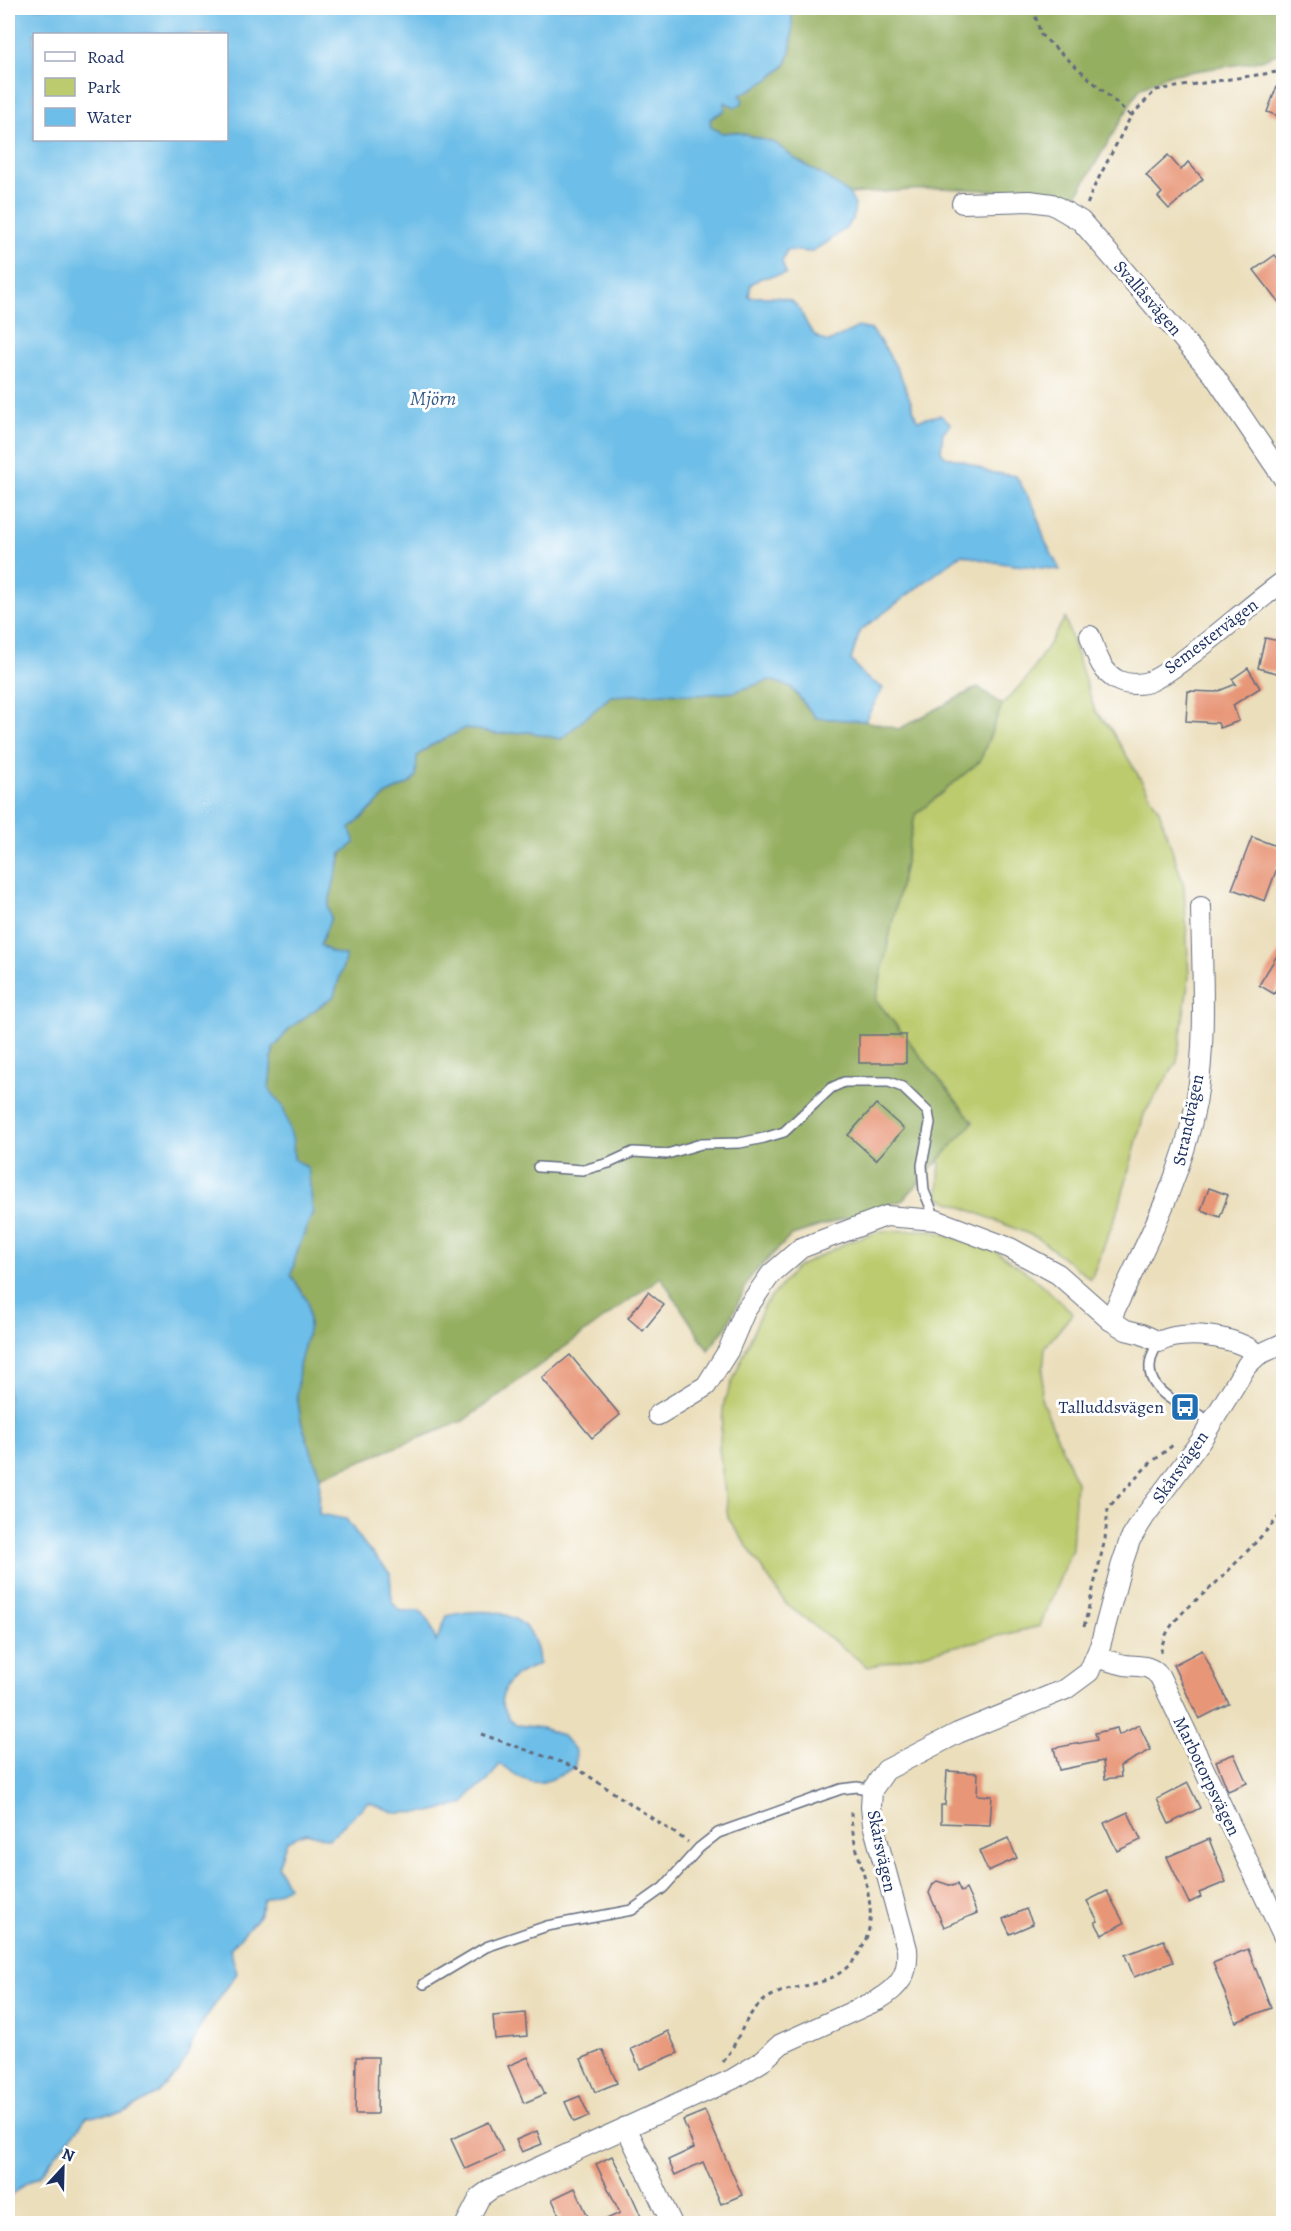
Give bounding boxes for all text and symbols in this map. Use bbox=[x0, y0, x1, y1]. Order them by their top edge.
legend bbox=[33, 33, 228, 141]
text: Road bbox=[87, 45, 125, 69]
text: Park bbox=[87, 75, 121, 99]
text: Water bbox=[86, 105, 132, 129]
street label: Svallåsvägen bbox=[1109, 255, 1188, 341]
water label: Mjörn bbox=[410, 385, 456, 412]
street label: Semestervägen bbox=[1159, 593, 1263, 679]
street label: Strandvägen bbox=[1167, 1072, 1209, 1168]
bus stop icon: Talluddsvägen bbox=[1169, 1391, 1201, 1423]
place label: Talluddsvägen bbox=[1059, 1395, 1164, 1419]
street label: Skårsvägen bbox=[1146, 1426, 1214, 1508]
street label: Marbotorpsvägen bbox=[1168, 1712, 1246, 1840]
street label: Skårsvägen bbox=[862, 1808, 902, 1894]
north arrow bbox=[33, 2138, 93, 2198]
text: N bbox=[59, 2143, 78, 2168]

